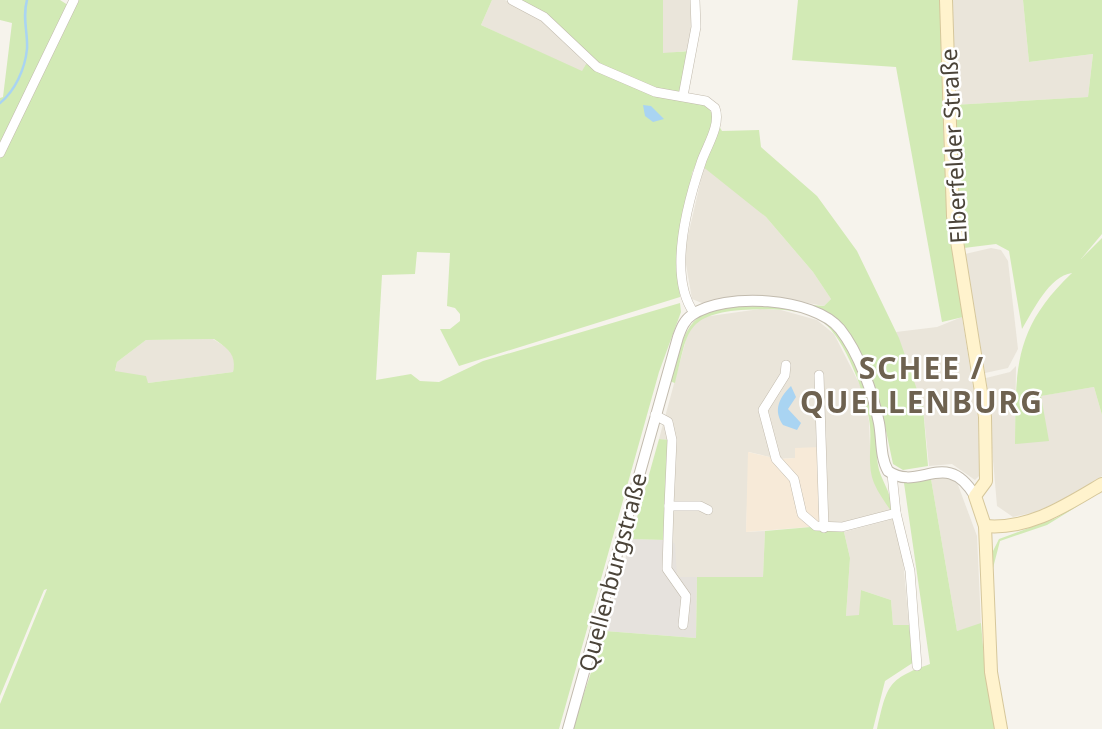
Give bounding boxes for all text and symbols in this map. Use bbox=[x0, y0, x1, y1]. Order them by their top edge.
street label: Elberfelder Straße bbox=[932, 48, 974, 244]
district label: SCHEE / QUELLENBURG bbox=[800, 347, 1044, 422]
street label: Quellenburgstraße bbox=[570, 469, 654, 675]

